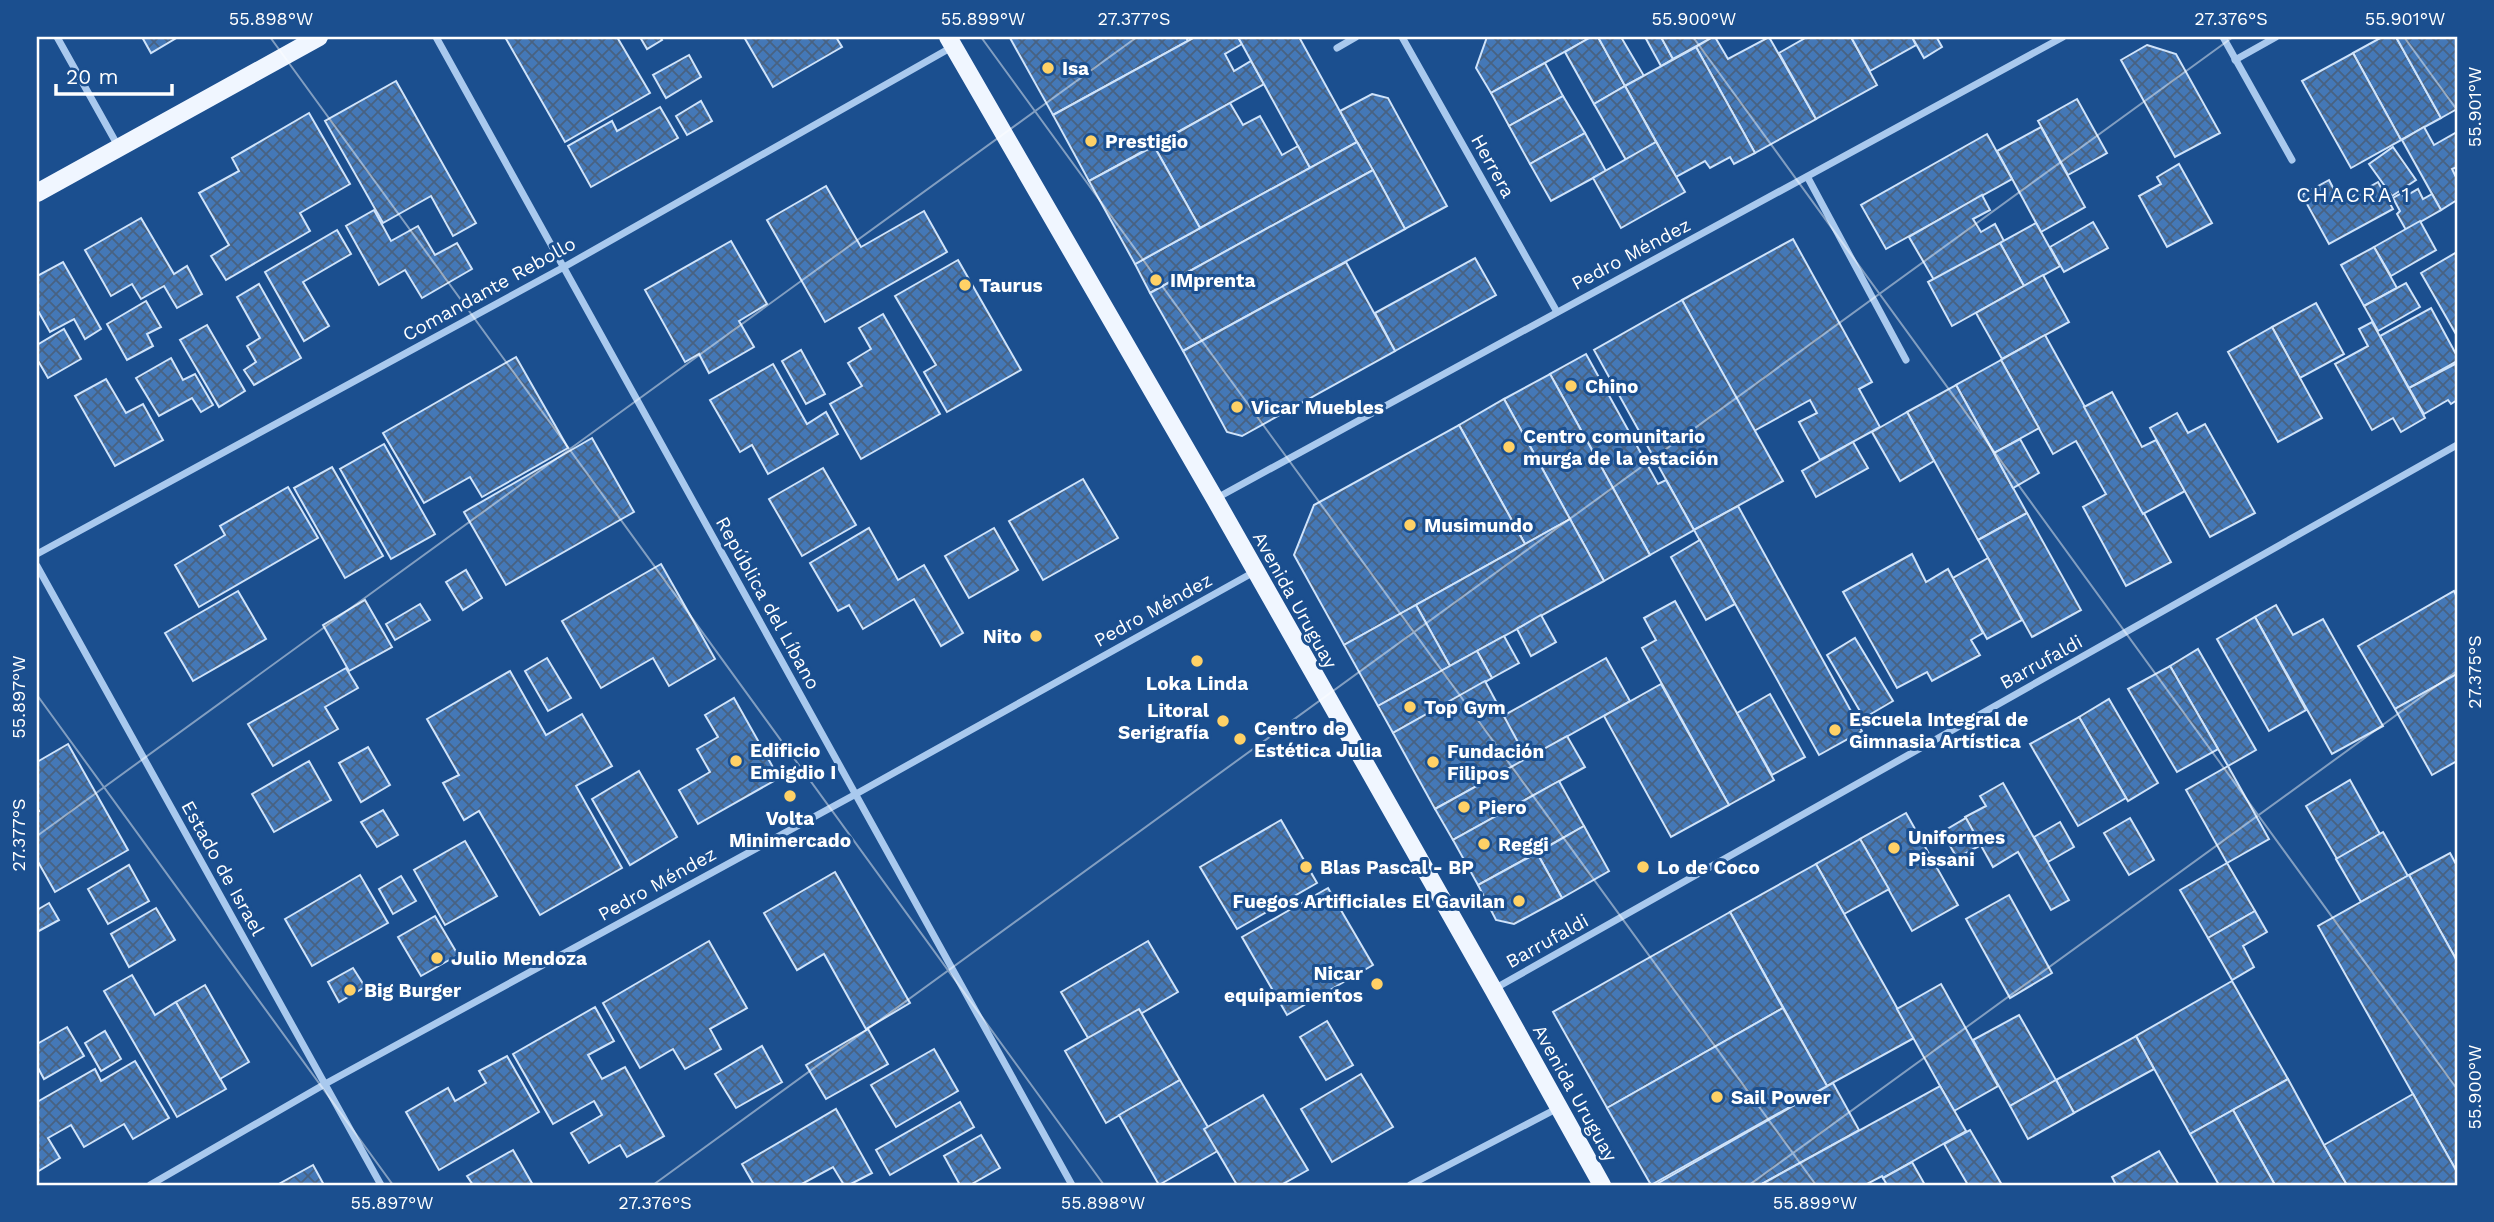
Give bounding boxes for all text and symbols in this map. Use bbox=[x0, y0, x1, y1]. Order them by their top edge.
text: 55.898°W bbox=[229, 8, 313, 29]
text: 55.899°W bbox=[941, 8, 1025, 29]
text: 27.377°S bbox=[1097, 8, 1171, 29]
text: 55.900°W bbox=[1652, 8, 1736, 29]
text: 27.376°S bbox=[2194, 8, 2268, 29]
text: 55.901°W bbox=[2365, 8, 2445, 29]
scale bar bbox=[56, 52, 172, 96]
place label: Isa bbox=[1062, 57, 1089, 80]
marker: Isa bbox=[1040, 60, 1056, 76]
text: 20 m bbox=[66, 64, 118, 89]
text: 55.901°W bbox=[2464, 67, 2485, 147]
place label: Prestigio bbox=[1105, 130, 1188, 153]
street label: Herrera bbox=[1466, 130, 1520, 202]
marker: Prestigio bbox=[1083, 133, 1099, 149]
district label: CHACRA 1 bbox=[2296, 182, 2412, 207]
street label: Pedro Méndez bbox=[1568, 213, 1694, 295]
street label: Comandante Rebollo bbox=[398, 232, 580, 346]
place label: IMprenta bbox=[1170, 269, 1255, 292]
marker: IMprenta bbox=[1148, 272, 1164, 288]
place label: Taurus bbox=[979, 274, 1043, 297]
marker: Taurus bbox=[957, 277, 973, 293]
place label: Chino bbox=[1585, 375, 1638, 398]
marker: Chino bbox=[1563, 378, 1579, 394]
place label: Vicar Muebles bbox=[1251, 396, 1384, 419]
marker: Vicar Muebles bbox=[1229, 399, 1245, 415]
place label: Centro comunitario murga de la estación bbox=[1523, 425, 1718, 470]
marker: Centro comunitario murga de la estación bbox=[1501, 439, 1517, 455]
street label: República del Líbano bbox=[711, 513, 825, 693]
place label: Musimundo bbox=[1424, 514, 1533, 537]
marker: Musimundo bbox=[1402, 517, 1418, 533]
street label: Avenida Uruguay bbox=[1248, 528, 1342, 673]
street label: Pedro Méndez bbox=[1090, 568, 1216, 652]
place label: Nito bbox=[983, 625, 1022, 648]
marker: Nito bbox=[1028, 628, 1044, 644]
street label: Barrufaldi bbox=[1996, 630, 2086, 694]
text: 27.375°S bbox=[2464, 635, 2485, 709]
marker: Loka Linda bbox=[1189, 653, 1205, 669]
text: 55.897°W bbox=[8, 655, 29, 739]
place label: Loka Linda bbox=[1146, 672, 1248, 695]
place label: Top Gym bbox=[1424, 696, 1506, 719]
place label: Litoral Serigrafía bbox=[1118, 699, 1210, 744]
marker: Top Gym bbox=[1402, 699, 1418, 715]
place label: Escuela Integral de Gimnasia Artística bbox=[1849, 708, 2028, 753]
marker: Litoral Serigrafía bbox=[1215, 713, 1231, 729]
place label: Centro de Estética Julia bbox=[1254, 717, 1382, 762]
marker: Escuela Integral de Gimnasia Artística bbox=[1827, 722, 1843, 738]
marker: Centro de Estética Julia bbox=[1232, 731, 1248, 747]
place label: Edificio Emigdio I bbox=[750, 739, 836, 784]
place label: Fundación Filipos bbox=[1447, 740, 1544, 785]
marker: Edificio Emigdio I bbox=[728, 753, 744, 769]
marker: Fundación Filipos bbox=[1425, 754, 1441, 770]
marker: Volta Minimercado bbox=[782, 788, 798, 804]
place label: Piero bbox=[1478, 796, 1527, 819]
street label: Estado de Israel bbox=[176, 797, 270, 940]
text: 27.377°S bbox=[8, 798, 29, 872]
marker: Piero bbox=[1456, 799, 1472, 815]
place label: Volta Minimercado bbox=[729, 807, 851, 852]
place label: Uniformes Pissani bbox=[1908, 826, 2005, 871]
place label: Reggi bbox=[1498, 833, 1549, 856]
marker: Reggi bbox=[1476, 836, 1492, 852]
marker: Uniformes Pissani bbox=[1886, 840, 1902, 856]
street label: Pedro Méndez bbox=[594, 842, 720, 926]
place label: Blas Pascal - BP bbox=[1320, 856, 1474, 879]
place label: Lo de Coco bbox=[1657, 856, 1760, 879]
marker: Blas Pascal - BP bbox=[1298, 859, 1314, 875]
marker: Lo de Coco bbox=[1635, 859, 1651, 875]
place label: Fuegos Artificiales El Gavilan bbox=[1233, 890, 1505, 913]
marker: Fuegos Artificiales El Gavilan bbox=[1511, 893, 1527, 909]
street label: Barrufaldi bbox=[1502, 909, 1592, 973]
place label: Julio Mendoza bbox=[451, 947, 587, 970]
marker: Julio Mendoza bbox=[429, 950, 445, 966]
place label: Nicar equipamientos bbox=[1224, 962, 1364, 1007]
marker: Nicar equipamientos bbox=[1369, 976, 1385, 992]
place label: Big Burger bbox=[364, 979, 462, 1002]
marker: Big Burger bbox=[342, 982, 358, 998]
street label: Avenida Uruguay bbox=[1528, 1021, 1622, 1166]
text: 55.900°W bbox=[2464, 1045, 2485, 1129]
place label: Sail Power bbox=[1731, 1086, 1831, 1109]
marker: Sail Power bbox=[1709, 1089, 1725, 1105]
text: 55.897°W bbox=[350, 1192, 434, 1213]
text: 27.376°S bbox=[618, 1192, 692, 1213]
text: 55.898°W bbox=[1061, 1192, 1145, 1213]
text: 55.899°W bbox=[1773, 1192, 1857, 1213]

